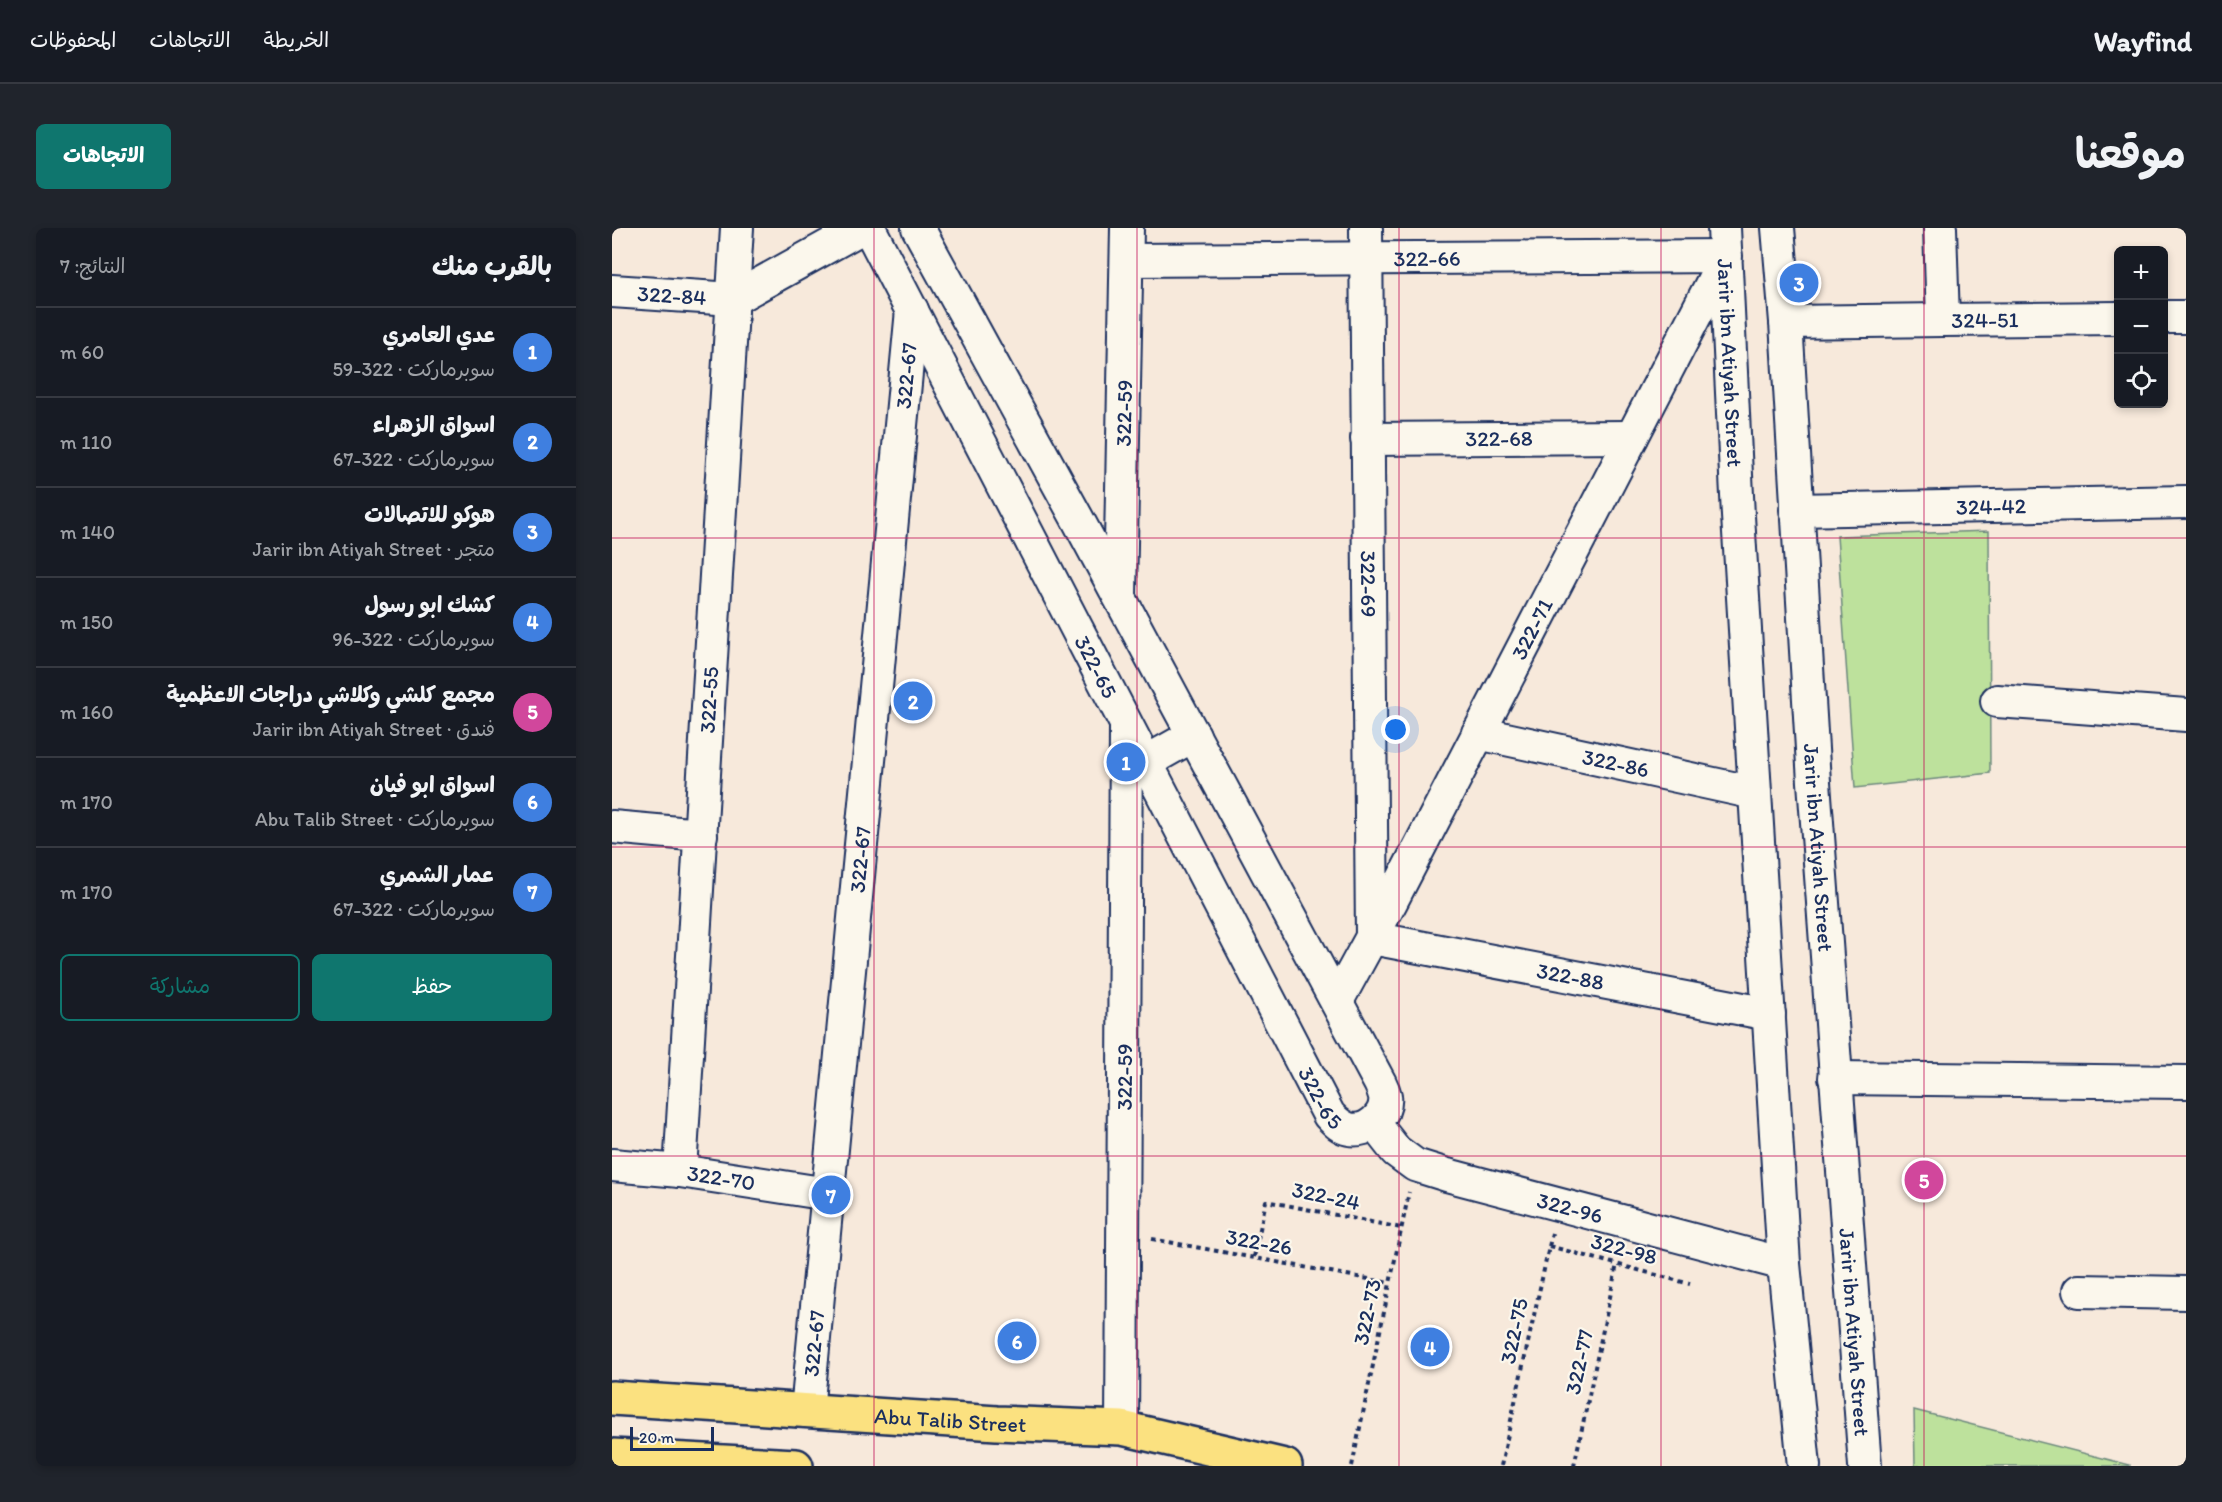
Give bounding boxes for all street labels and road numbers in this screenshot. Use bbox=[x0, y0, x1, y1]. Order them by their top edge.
street label: 322-66 bbox=[1393, 244, 1461, 272]
street label: Jarir ibn Atiyah Street bbox=[1712, 258, 1749, 468]
street label: 322-84 bbox=[636, 279, 707, 311]
street label: 324-51 bbox=[1951, 306, 2019, 333]
street label: 322-67 bbox=[889, 341, 922, 410]
street label: 322-59 bbox=[1109, 379, 1138, 447]
street label: 322-68 bbox=[1465, 424, 1533, 452]
street label: 324-42 bbox=[1955, 492, 2027, 520]
street label: 322-69 bbox=[1355, 550, 1383, 618]
street label: 322-71 bbox=[1505, 594, 1559, 664]
street label: 322-65 bbox=[1069, 630, 1124, 703]
street label: 322-55 bbox=[693, 666, 724, 734]
street label: 322-86 bbox=[1580, 742, 1652, 783]
street label: Jarir ibn Atiyah Street bbox=[1798, 743, 1840, 953]
street label: 322-67 bbox=[843, 825, 876, 894]
street label: 322-88 bbox=[1534, 956, 1606, 996]
street label: 322-59 bbox=[1110, 1043, 1138, 1111]
street label: 322-65 bbox=[1293, 1062, 1349, 1135]
street label: 322-70 bbox=[685, 1159, 757, 1196]
street label: 322-24 bbox=[1290, 1176, 1362, 1216]
street label: 322-96 bbox=[1534, 1186, 1606, 1229]
street label: 322-26 bbox=[1224, 1223, 1294, 1261]
street label: 322-98 bbox=[1588, 1227, 1660, 1271]
street label: Jarir ibn Atiyah Street bbox=[1834, 1227, 1876, 1437]
street label: 322-73 bbox=[1347, 1276, 1387, 1348]
street label: 322-75 bbox=[1494, 1296, 1534, 1366]
street label: 322-67 bbox=[797, 1309, 830, 1378]
street label: 322-77 bbox=[1559, 1327, 1599, 1397]
street label: Abu Talib Street bbox=[873, 1402, 1027, 1438]

